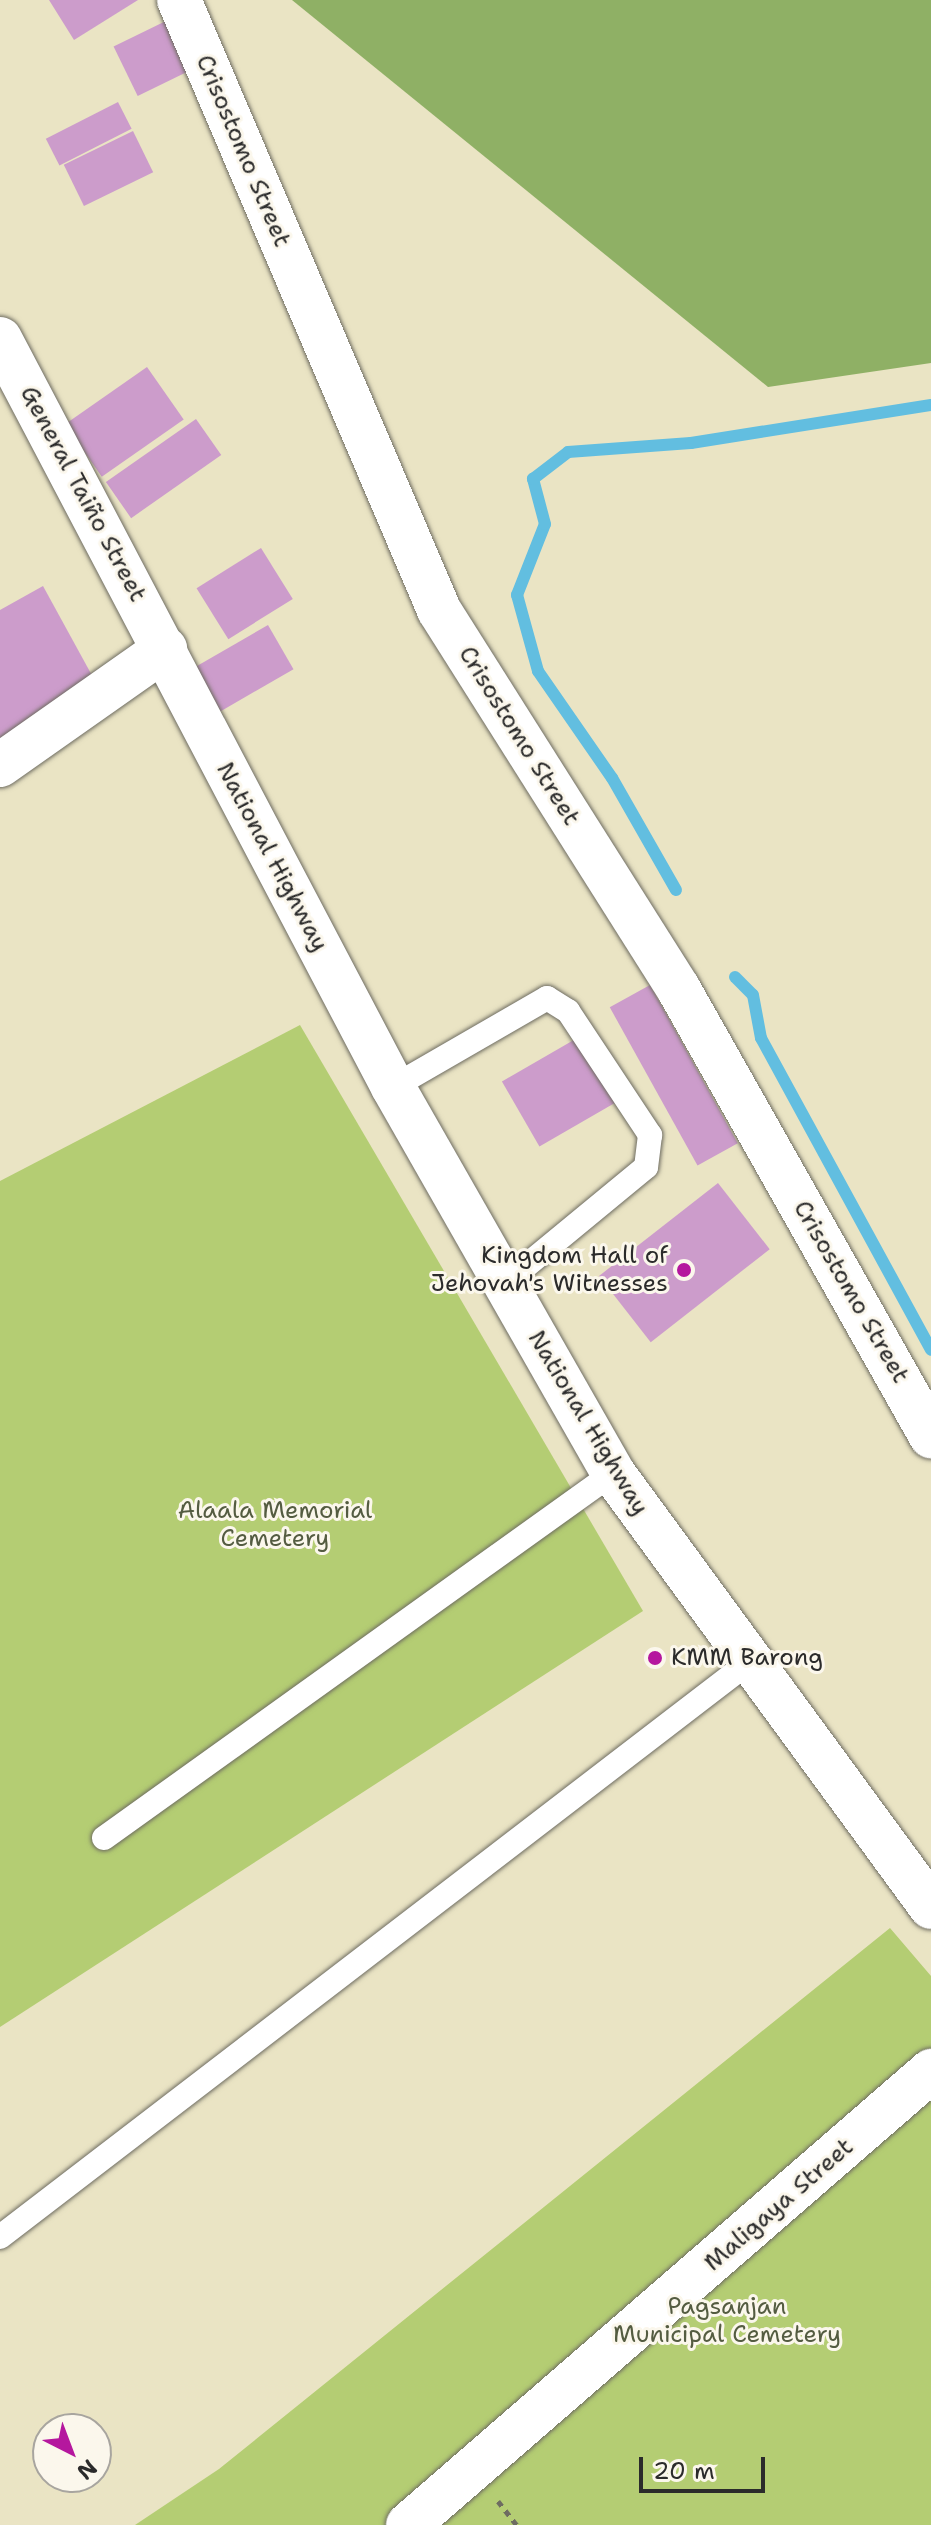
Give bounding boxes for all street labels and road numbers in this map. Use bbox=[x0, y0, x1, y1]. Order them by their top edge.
street label: Crisostomo Street bbox=[190, 51, 296, 251]
street label: General Taiño Street bbox=[14, 381, 152, 607]
street label: Crisostomo Street bbox=[452, 641, 586, 831]
street label: National Highway bbox=[210, 758, 334, 956]
street label: Crisostomo Street bbox=[787, 1196, 915, 1388]
street label: National Highway bbox=[522, 1326, 654, 1520]
street label: Maligaya Street bbox=[699, 2133, 859, 2277]

